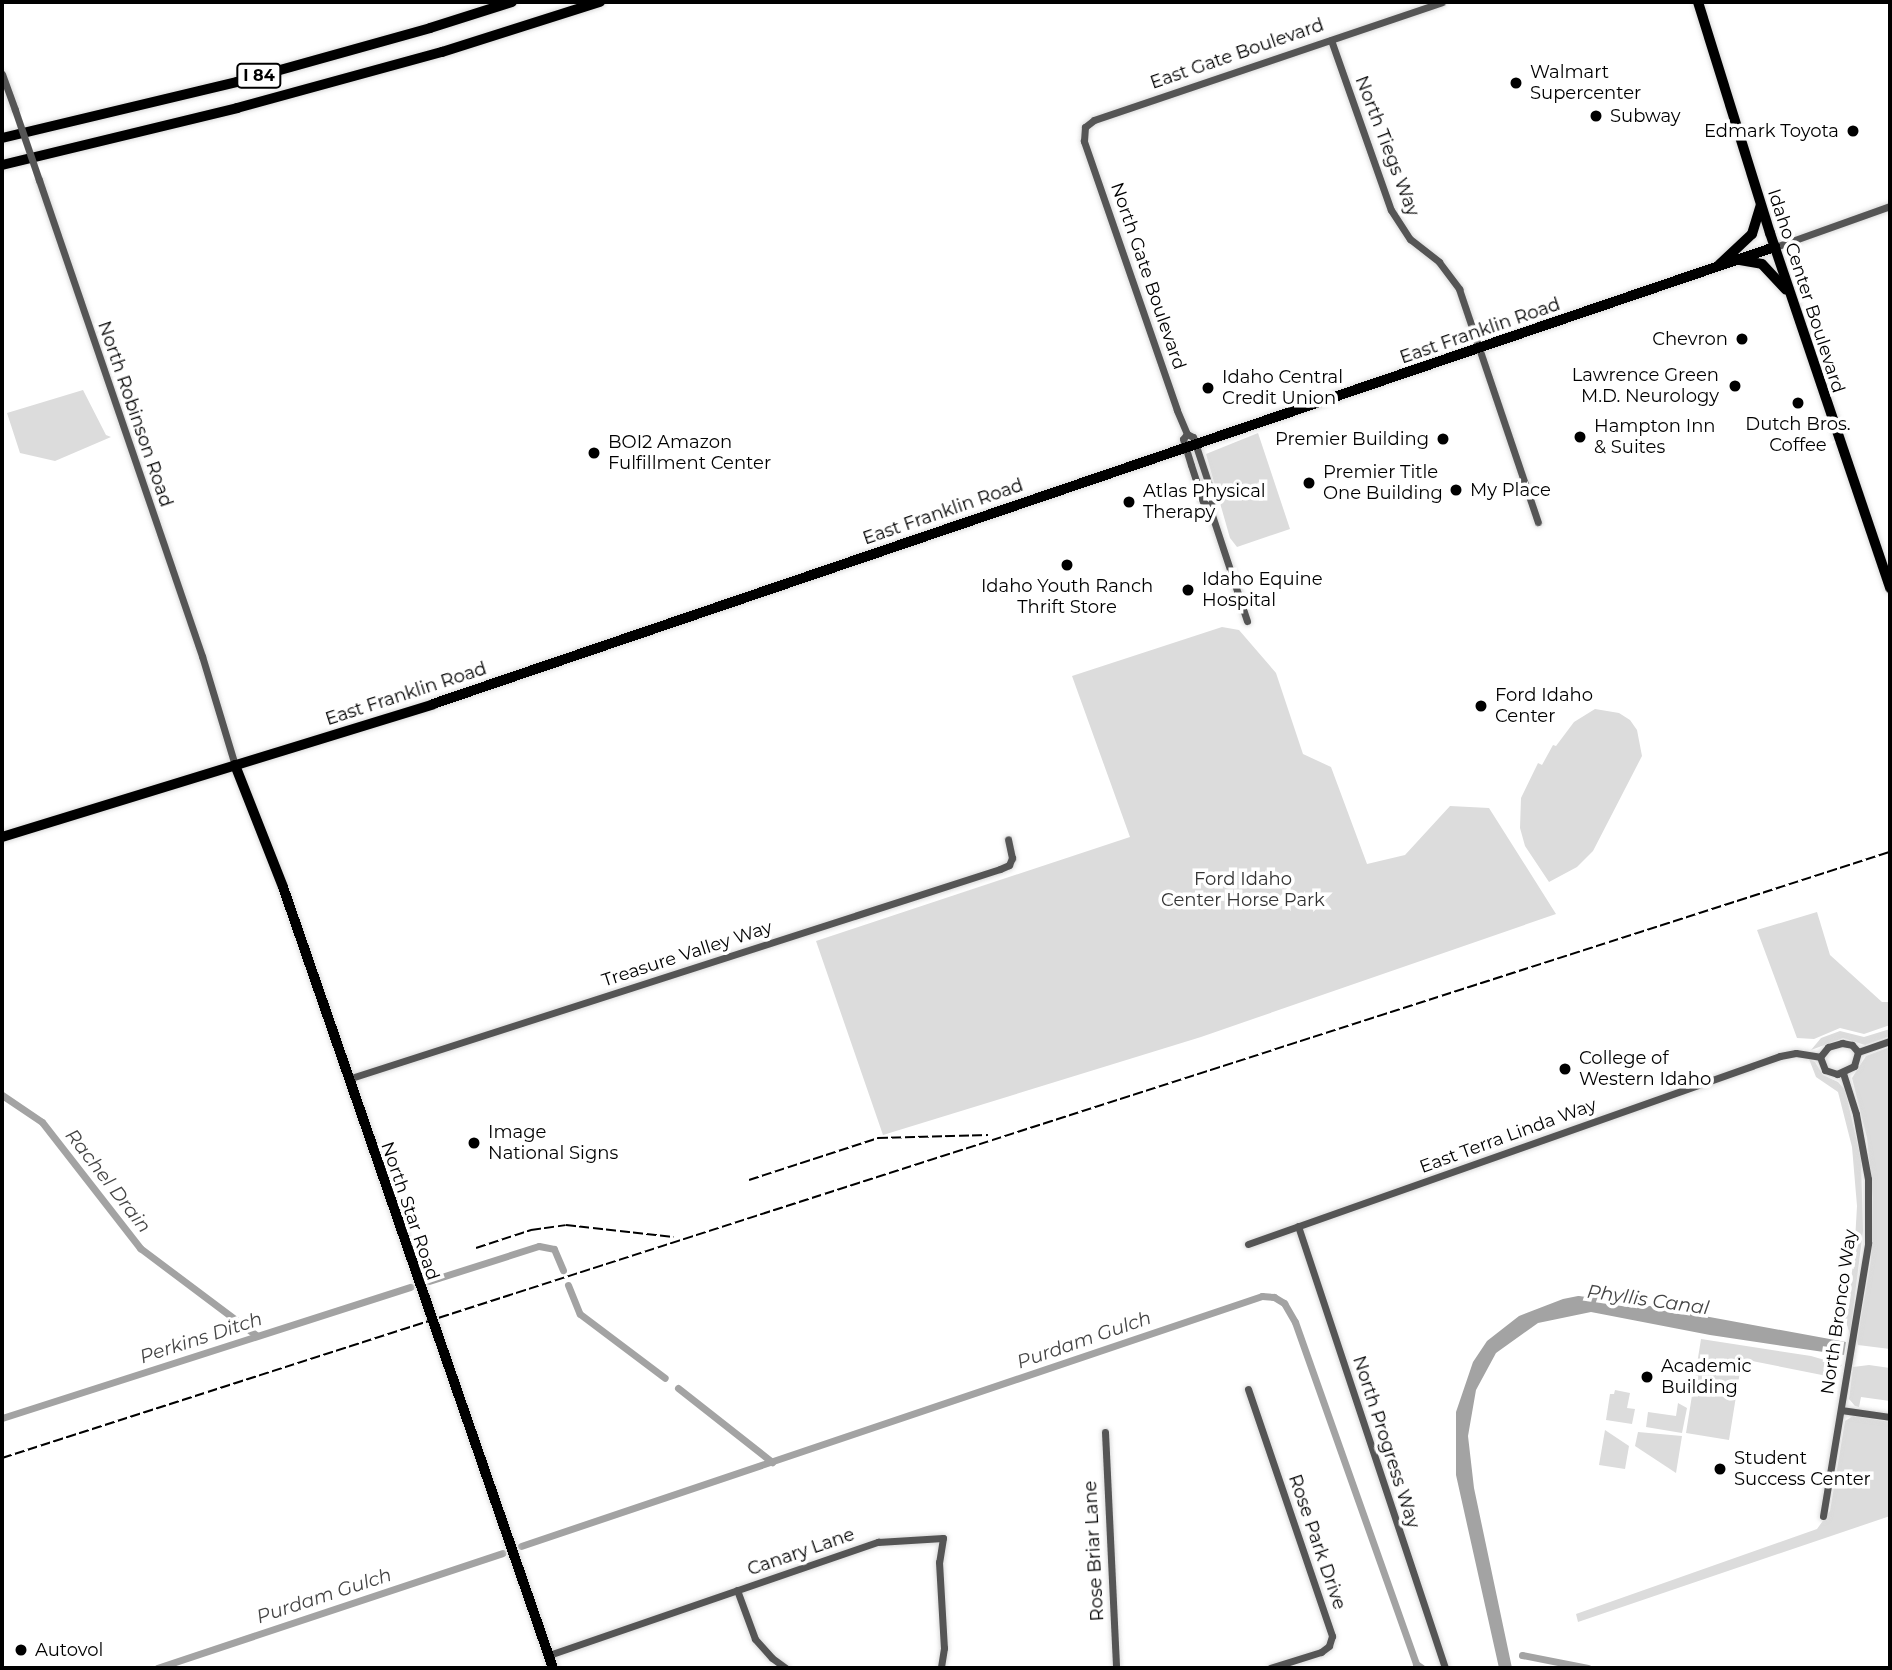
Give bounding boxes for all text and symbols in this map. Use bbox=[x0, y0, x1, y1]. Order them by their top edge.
street label: East Gate Boulevard bbox=[1147, 14, 1327, 94]
place label: Walmart Supercenter bbox=[1530, 62, 1641, 104]
road number: I 84 bbox=[236, 64, 282, 88]
street label: North Tiegs Way bbox=[1350, 73, 1424, 219]
marker: Walmart Supercenter bbox=[1508, 75, 1524, 91]
place label: Subway bbox=[1610, 105, 1681, 127]
marker: Subway bbox=[1588, 108, 1604, 124]
place label: Edmark Toyota bbox=[1704, 120, 1839, 142]
marker: Edmark Toyota bbox=[1845, 123, 1861, 139]
street label: North Gate Boulevard bbox=[1106, 180, 1190, 372]
street label: Idaho Center Boulevard bbox=[1763, 186, 1849, 396]
street label: East Franklin Road bbox=[1397, 293, 1563, 369]
street label: North Robinson Road bbox=[93, 318, 177, 510]
place label: Chevron bbox=[1652, 328, 1728, 350]
marker: Chevron bbox=[1734, 331, 1750, 347]
place label: Lawrence Green M.D. Neurology bbox=[1572, 365, 1719, 408]
place label: Idaho Central Credit Union bbox=[1222, 367, 1343, 410]
marker: Lawrence Green M.D. Neurology bbox=[1725, 376, 1745, 396]
marker: Idaho Central Credit Union bbox=[1200, 380, 1216, 396]
marker: Dutch Bros. Coffee bbox=[1790, 395, 1806, 411]
place label: Dutch Bros. Coffee bbox=[1745, 414, 1851, 457]
place label: Hampton Inn & Suites bbox=[1594, 416, 1715, 458]
place label: Premier Building bbox=[1275, 428, 1429, 450]
marker: Hampton Inn & Suites bbox=[1572, 429, 1588, 445]
marker: Premier Building bbox=[1435, 431, 1451, 447]
place label: BOI2 Amazon Fulfillment Center bbox=[608, 432, 771, 474]
marker: BOI2 Amazon Fulfillment Center bbox=[586, 445, 602, 461]
place label: Premier Title One Building bbox=[1323, 462, 1443, 504]
street label: East Franklin Road bbox=[860, 474, 1026, 550]
marker: Premier Title One Building bbox=[1301, 475, 1317, 491]
place label: My Place bbox=[1470, 479, 1551, 501]
place label: Atlas Physical Therapy bbox=[1143, 481, 1266, 524]
marker: My Place bbox=[1448, 482, 1464, 498]
marker: Atlas Physical Therapy bbox=[1121, 494, 1137, 510]
marker: Idaho Youth Ranch Thrift Store bbox=[1059, 557, 1075, 573]
place label: Idaho Equine Hospital bbox=[1202, 569, 1323, 612]
place label: Idaho Youth Ranch Thrift Store bbox=[981, 576, 1153, 618]
marker: Idaho Equine Hospital bbox=[1180, 582, 1196, 598]
street label: East Franklin Road bbox=[323, 658, 489, 730]
place label: Ford Idaho Center bbox=[1495, 685, 1593, 728]
marker: Ford Idaho Center bbox=[1473, 698, 1489, 714]
park label: Ford Idaho Center Horse Park bbox=[1161, 869, 1325, 912]
street label: Treasure Valley Way bbox=[599, 916, 775, 992]
place label: College of Western Idaho bbox=[1579, 1048, 1711, 1090]
marker: College of Western Idaho bbox=[1557, 1061, 1573, 1077]
street label: East Terra Linda Way bbox=[1417, 1094, 1599, 1178]
place label: Image National Signs bbox=[488, 1122, 618, 1164]
water label: Rachel Drain bbox=[60, 1125, 156, 1237]
marker: Image National Signs bbox=[466, 1135, 482, 1151]
street label: North Star Road bbox=[376, 1139, 444, 1283]
street label: North Bronco Way bbox=[1817, 1228, 1861, 1396]
water label: Phyllis Canal bbox=[1586, 1280, 1710, 1320]
water label: Purdam Gulch bbox=[1014, 1306, 1154, 1374]
water label: Perkins Ditch bbox=[137, 1307, 265, 1369]
street label: North Progress Way bbox=[1348, 1353, 1424, 1531]
place label: Academic Building bbox=[1661, 1356, 1752, 1398]
marker: Academic Building bbox=[1639, 1369, 1655, 1385]
place label: Student Success Center bbox=[1734, 1448, 1871, 1490]
marker: Student Success Center bbox=[1712, 1461, 1728, 1477]
street label: Rose Park Drive bbox=[1284, 1472, 1350, 1612]
street label: Rose Briar Lane bbox=[1080, 1480, 1108, 1622]
street label: Canary Lane bbox=[745, 1524, 857, 1580]
water label: Purdam Gulch bbox=[254, 1563, 394, 1629]
place label: Autovol bbox=[35, 1639, 103, 1661]
marker: Autovol bbox=[13, 1642, 29, 1658]

